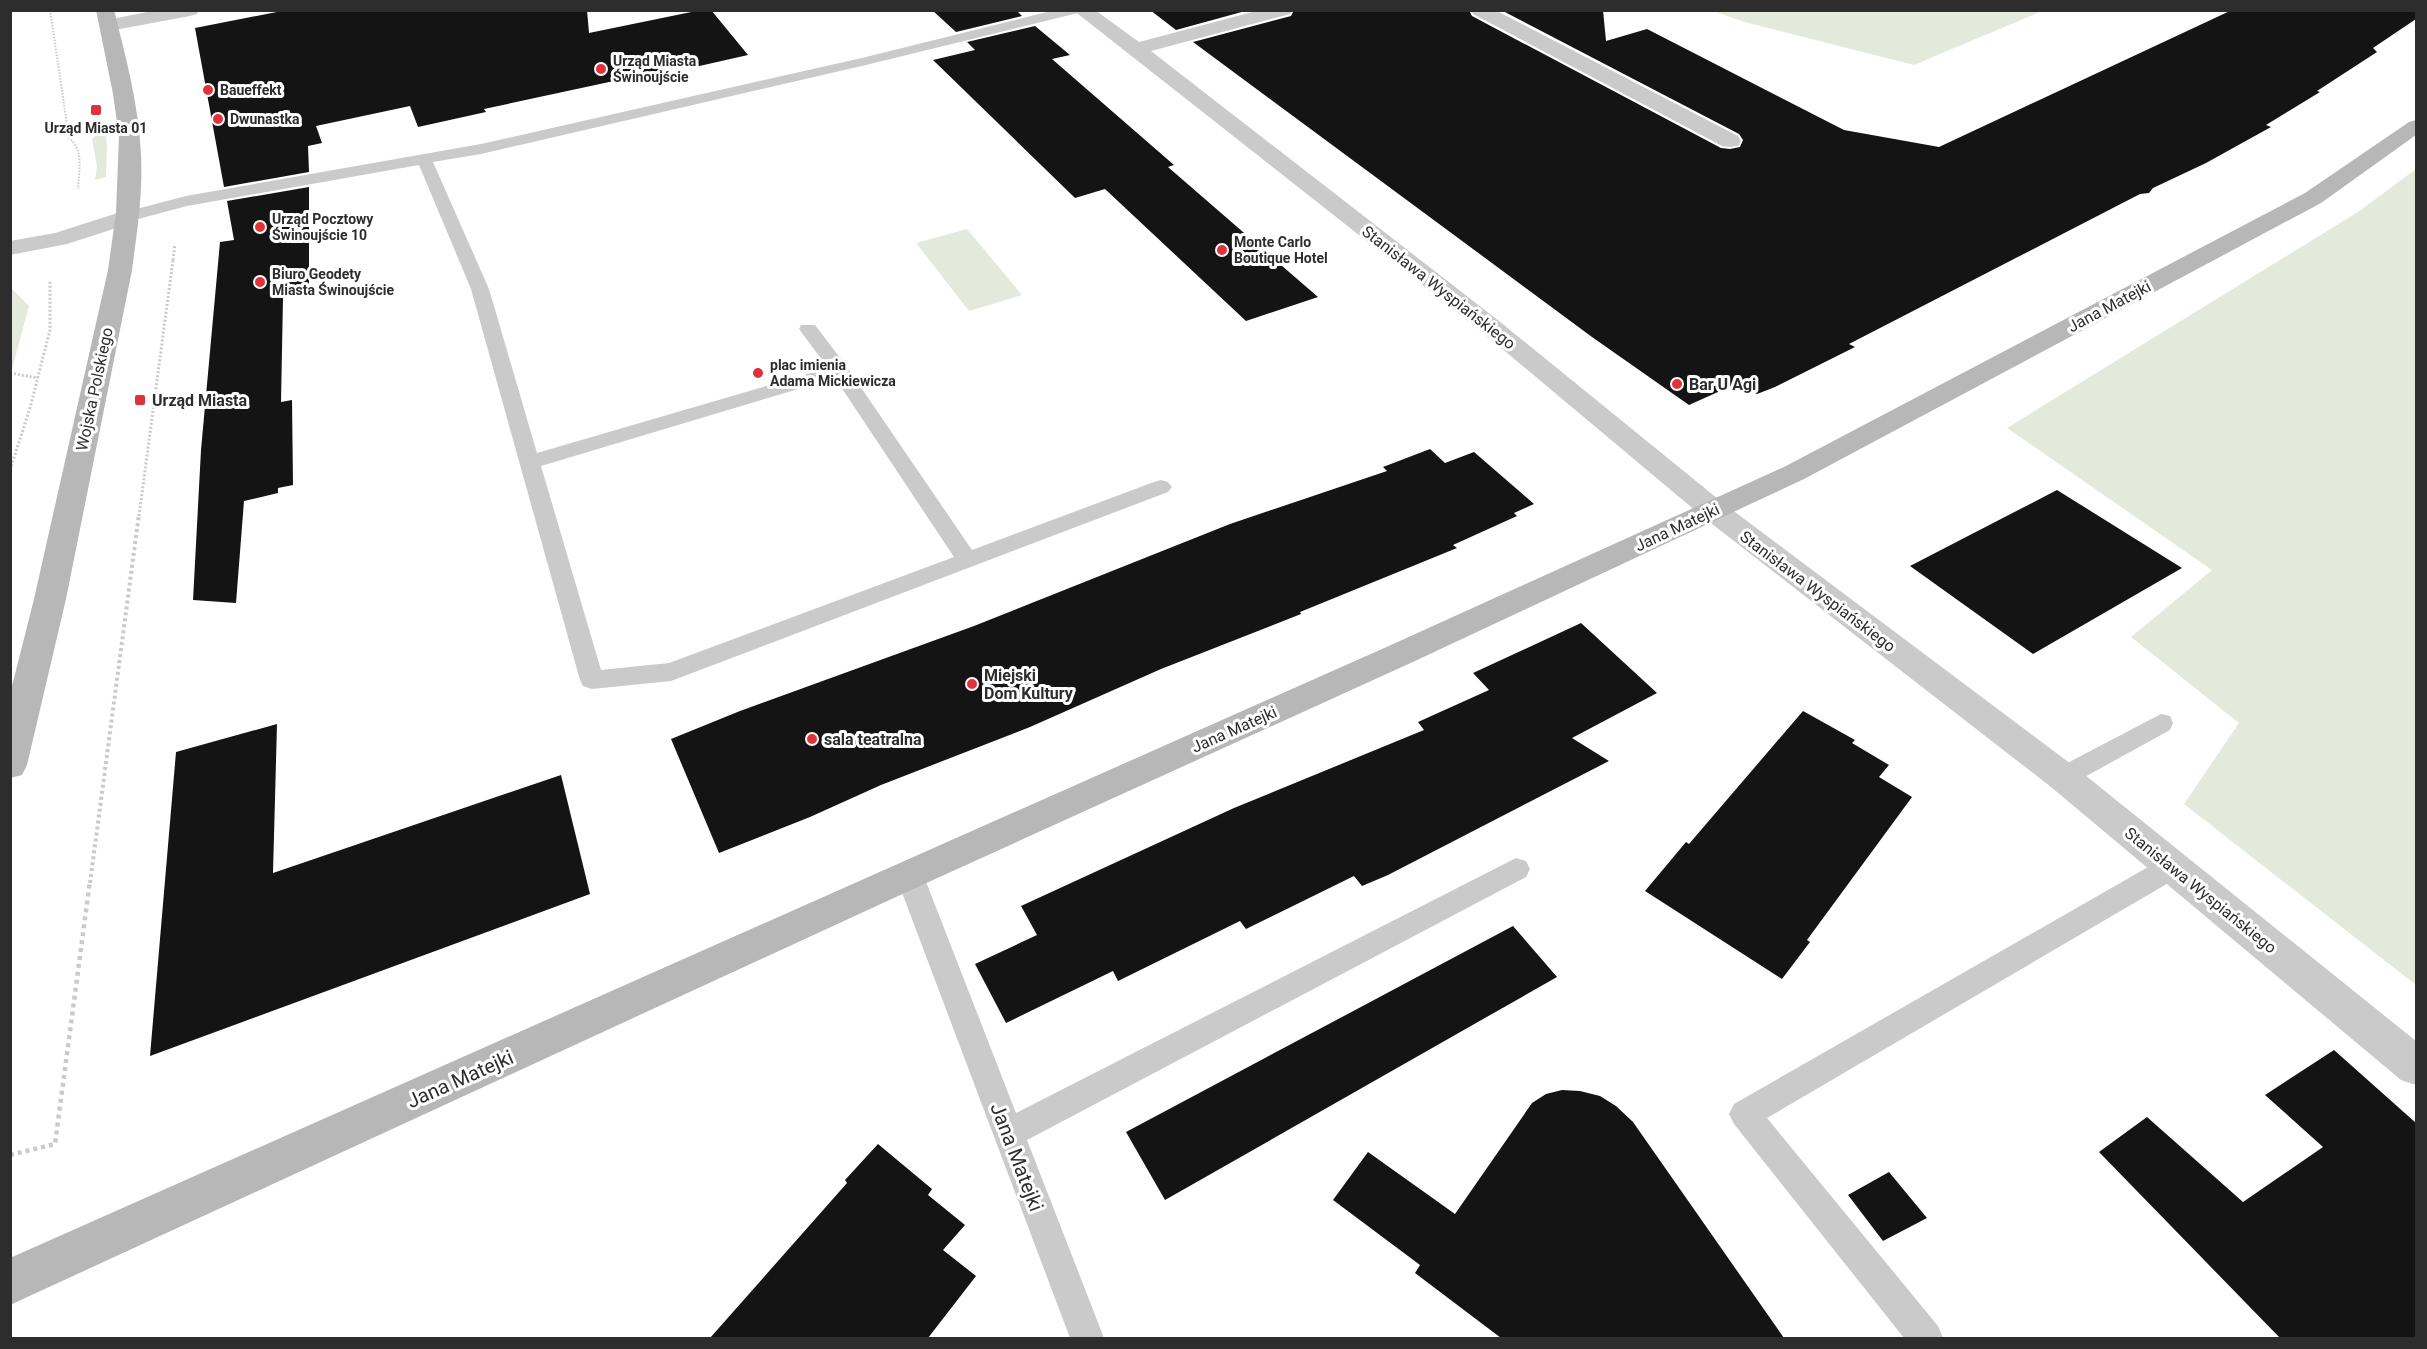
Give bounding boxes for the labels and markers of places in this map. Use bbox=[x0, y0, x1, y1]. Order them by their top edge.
place label: Urząd Miasta Świnoujście bbox=[613, 53, 697, 85]
marker: Urząd Miasta Świnoujście bbox=[594, 62, 608, 76]
place label: Baueffekt bbox=[220, 82, 282, 98]
marker: Baueffekt bbox=[201, 83, 215, 97]
marker: Urząd Miasta 01 bbox=[89, 103, 103, 117]
place label: Dwunastka bbox=[230, 111, 300, 127]
marker: Dwunastka bbox=[211, 112, 225, 126]
place label: Urząd Miasta 01 bbox=[45, 120, 147, 136]
place label: Urząd Pocztowy Świnoujście 10 bbox=[272, 211, 374, 243]
marker: Urząd Pocztowy Świnoujście 10 bbox=[253, 220, 267, 234]
place label: Monte Carlo Boutique Hotel bbox=[1234, 234, 1328, 266]
marker: Monte Carlo Boutique Hotel bbox=[1215, 243, 1229, 257]
place label: Biuro Geodety Miasta Świnoujście bbox=[272, 266, 394, 298]
marker: Biuro Geodety Miasta Świnoujście bbox=[253, 275, 267, 289]
place label: plac imienia Adama Mickiewicza bbox=[770, 357, 896, 389]
marker: plac imienia Adama Mickiewicza bbox=[751, 366, 765, 380]
place label: Bar U Agi bbox=[1689, 375, 1756, 394]
marker: Bar U Agi bbox=[1670, 377, 1684, 391]
place label: Urząd Miasta bbox=[152, 391, 248, 410]
marker: Urząd Miasta bbox=[133, 393, 147, 407]
place label: Miejski Dom Kultury bbox=[984, 666, 1074, 703]
marker: Miejski Dom Kultury bbox=[965, 677, 979, 691]
place label: sala teatralna bbox=[824, 730, 922, 749]
marker: sala teatralna bbox=[805, 732, 819, 746]

